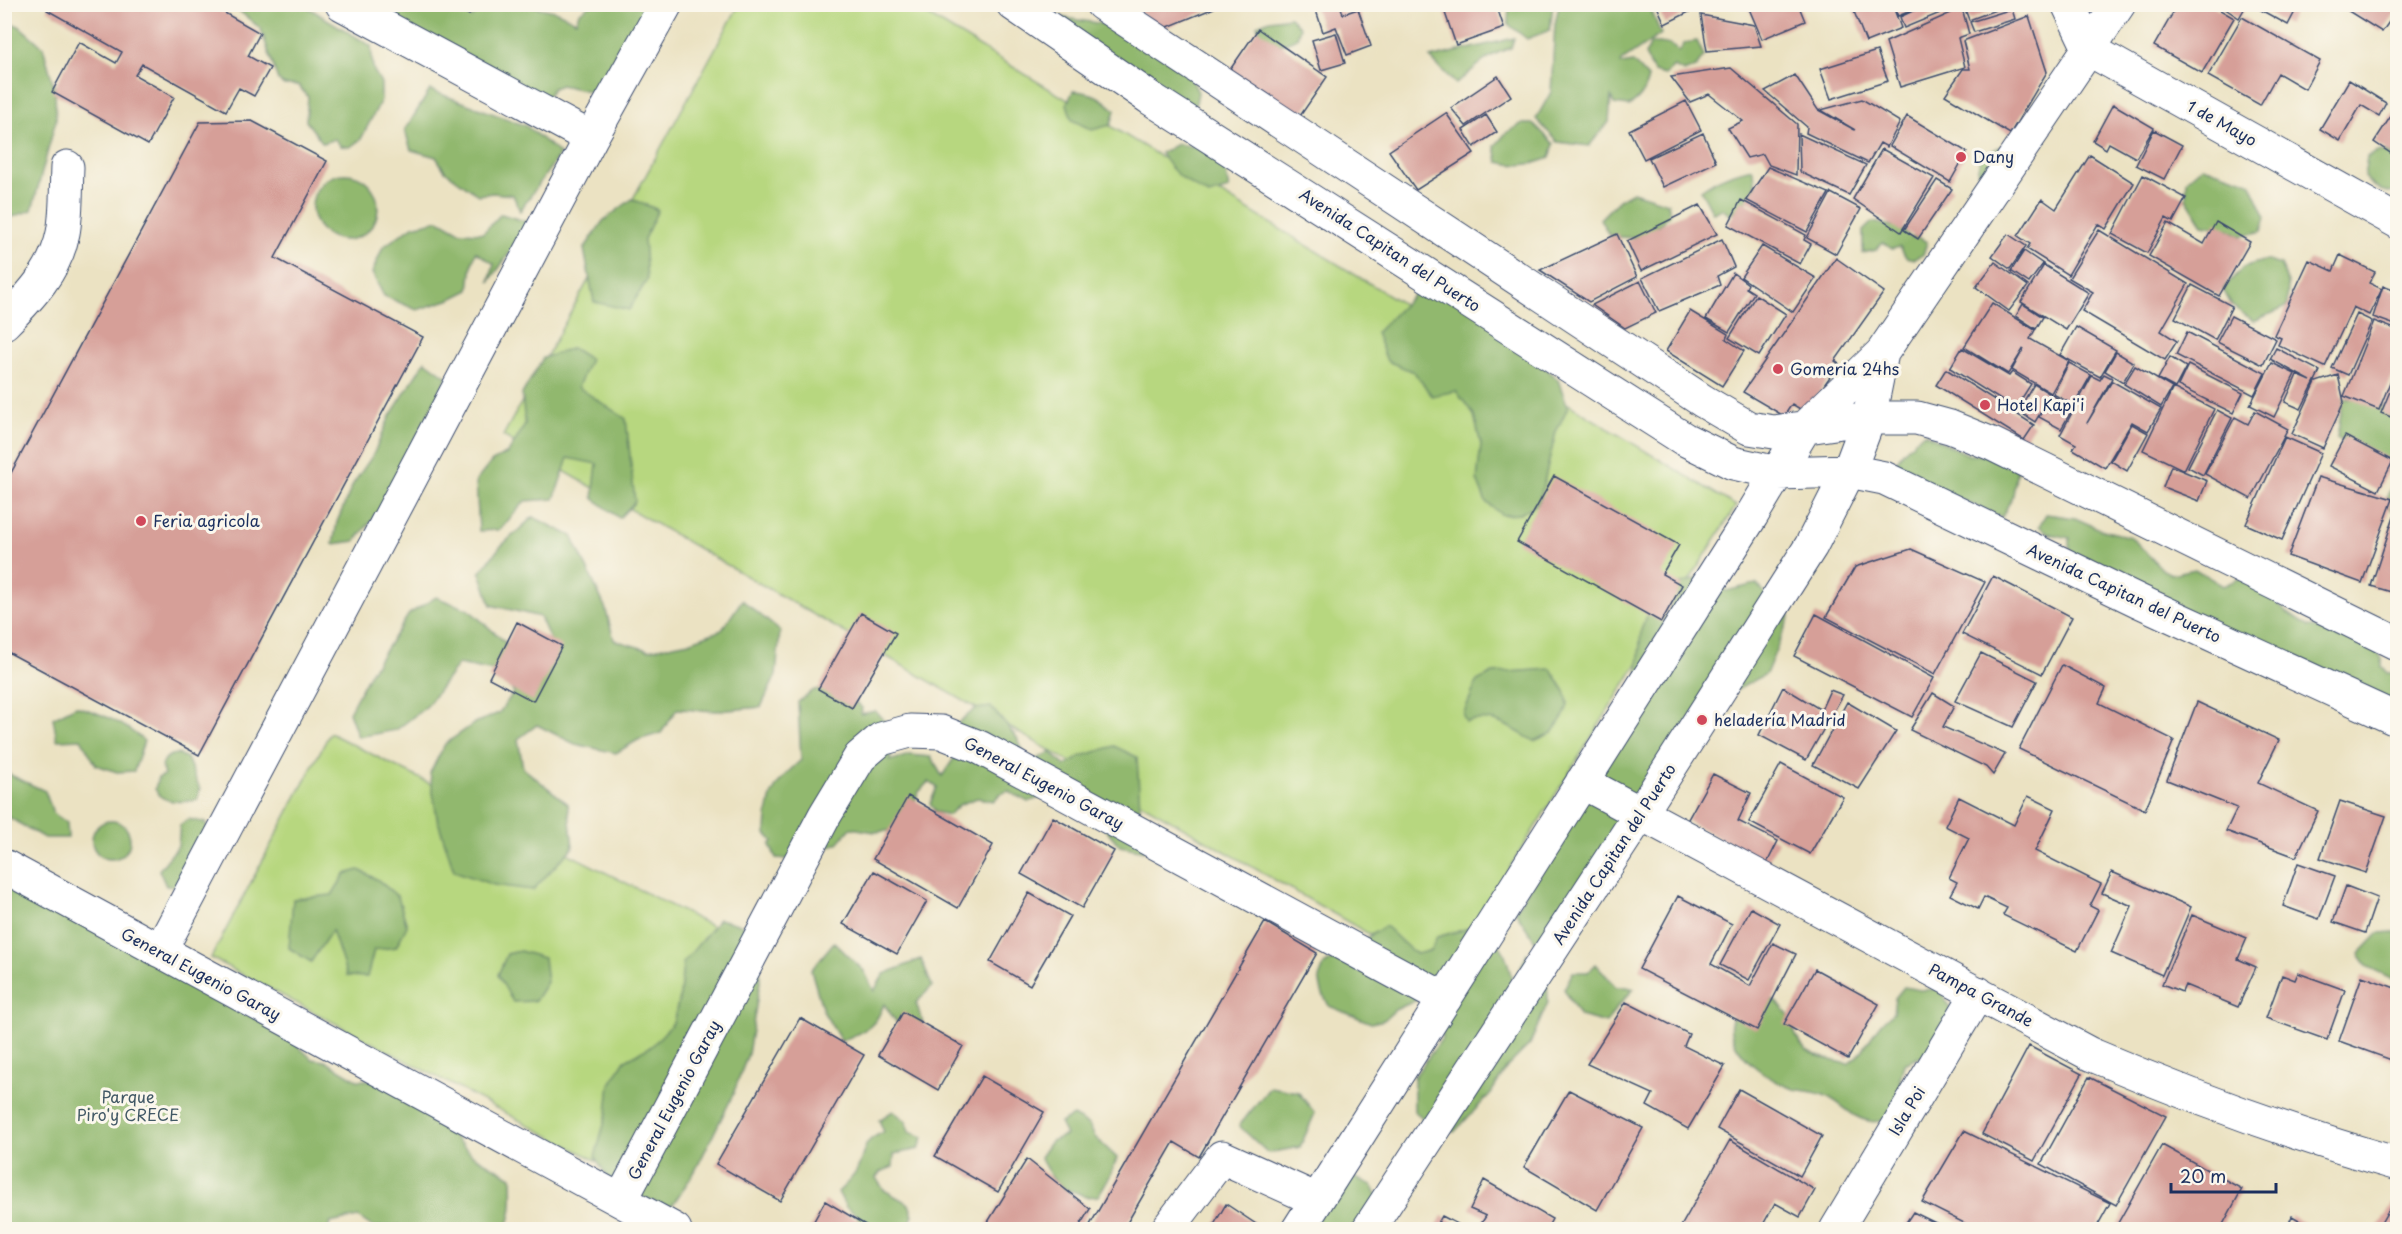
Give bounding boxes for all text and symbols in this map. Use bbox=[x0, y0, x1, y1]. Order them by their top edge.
street label: 1 de Mayo bbox=[2183, 93, 2262, 151]
place label: Dany bbox=[1973, 144, 2014, 168]
marker: Dany bbox=[1954, 150, 1968, 164]
street label: Avenida Capitan del Puerto bbox=[1295, 181, 1486, 317]
place label: Gomeria 24hs bbox=[1790, 356, 1899, 380]
marker: Gomeria 24hs bbox=[1771, 362, 1785, 376]
place label: Hotel Kapi'i bbox=[1997, 392, 2085, 416]
marker: Hotel Kapi'i bbox=[1978, 398, 1992, 412]
place label: Feria agricola bbox=[153, 508, 260, 532]
marker: Feria agricola bbox=[134, 514, 148, 528]
street label: Avenida Capitan del Puerto bbox=[2023, 536, 2226, 648]
place label: heladería Madrid bbox=[1714, 707, 1846, 731]
marker: heladería Madrid bbox=[1695, 713, 1709, 727]
street label: General Eugenio Garay bbox=[960, 730, 1129, 835]
street label: Avenida Capitan del Puerto bbox=[1545, 758, 1681, 949]
street label: General Eugenio Garay bbox=[117, 921, 286, 1026]
street label: Pampa Grande bbox=[1925, 956, 2038, 1032]
street label: General Eugenio Garay bbox=[621, 1015, 726, 1184]
street label: Isla Poi bbox=[1882, 1081, 1930, 1140]
park label: Parque Piro'y CRECE bbox=[77, 1084, 179, 1126]
scale bar bbox=[2171, 1156, 2276, 1194]
text: 20 m bbox=[2180, 1162, 2226, 1189]

